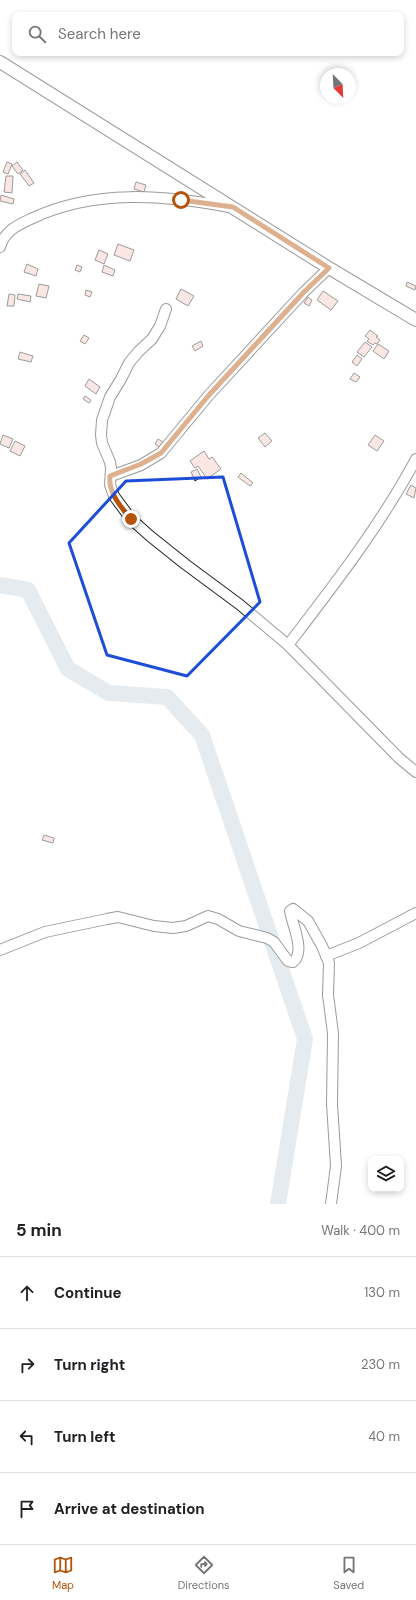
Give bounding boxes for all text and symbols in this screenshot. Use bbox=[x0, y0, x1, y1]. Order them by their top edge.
search box bbox=[12, 12, 404, 56]
icon: search bbox=[26, 23, 48, 45]
text: Search here bbox=[58, 24, 141, 44]
north arrow bbox=[320, 68, 356, 104]
route start bbox=[172, 191, 190, 209]
route end bbox=[122, 510, 140, 528]
map controls bbox=[368, 1156, 404, 1192]
button: layers bbox=[368, 1156, 404, 1192]
text: 5 min bbox=[16, 1219, 62, 1241]
text: Walk · 400 m bbox=[321, 1222, 400, 1239]
icon: ahead bbox=[16, 1282, 38, 1304]
text: Continue bbox=[54, 1283, 122, 1303]
text: 130 m bbox=[364, 1284, 400, 1301]
icon: right bbox=[16, 1354, 38, 1376]
text: Turn right bbox=[54, 1355, 125, 1375]
text: 230 m bbox=[361, 1356, 400, 1373]
icon: left bbox=[16, 1426, 38, 1448]
text: Turn left bbox=[54, 1427, 115, 1447]
text: 40 m bbox=[368, 1428, 400, 1445]
icon: arrive bbox=[16, 1498, 38, 1520]
text: Arrive at destination bbox=[54, 1499, 205, 1519]
tab: Map bbox=[52, 1554, 74, 1592]
tab: Directions bbox=[178, 1554, 230, 1592]
tab: Saved bbox=[333, 1554, 364, 1592]

